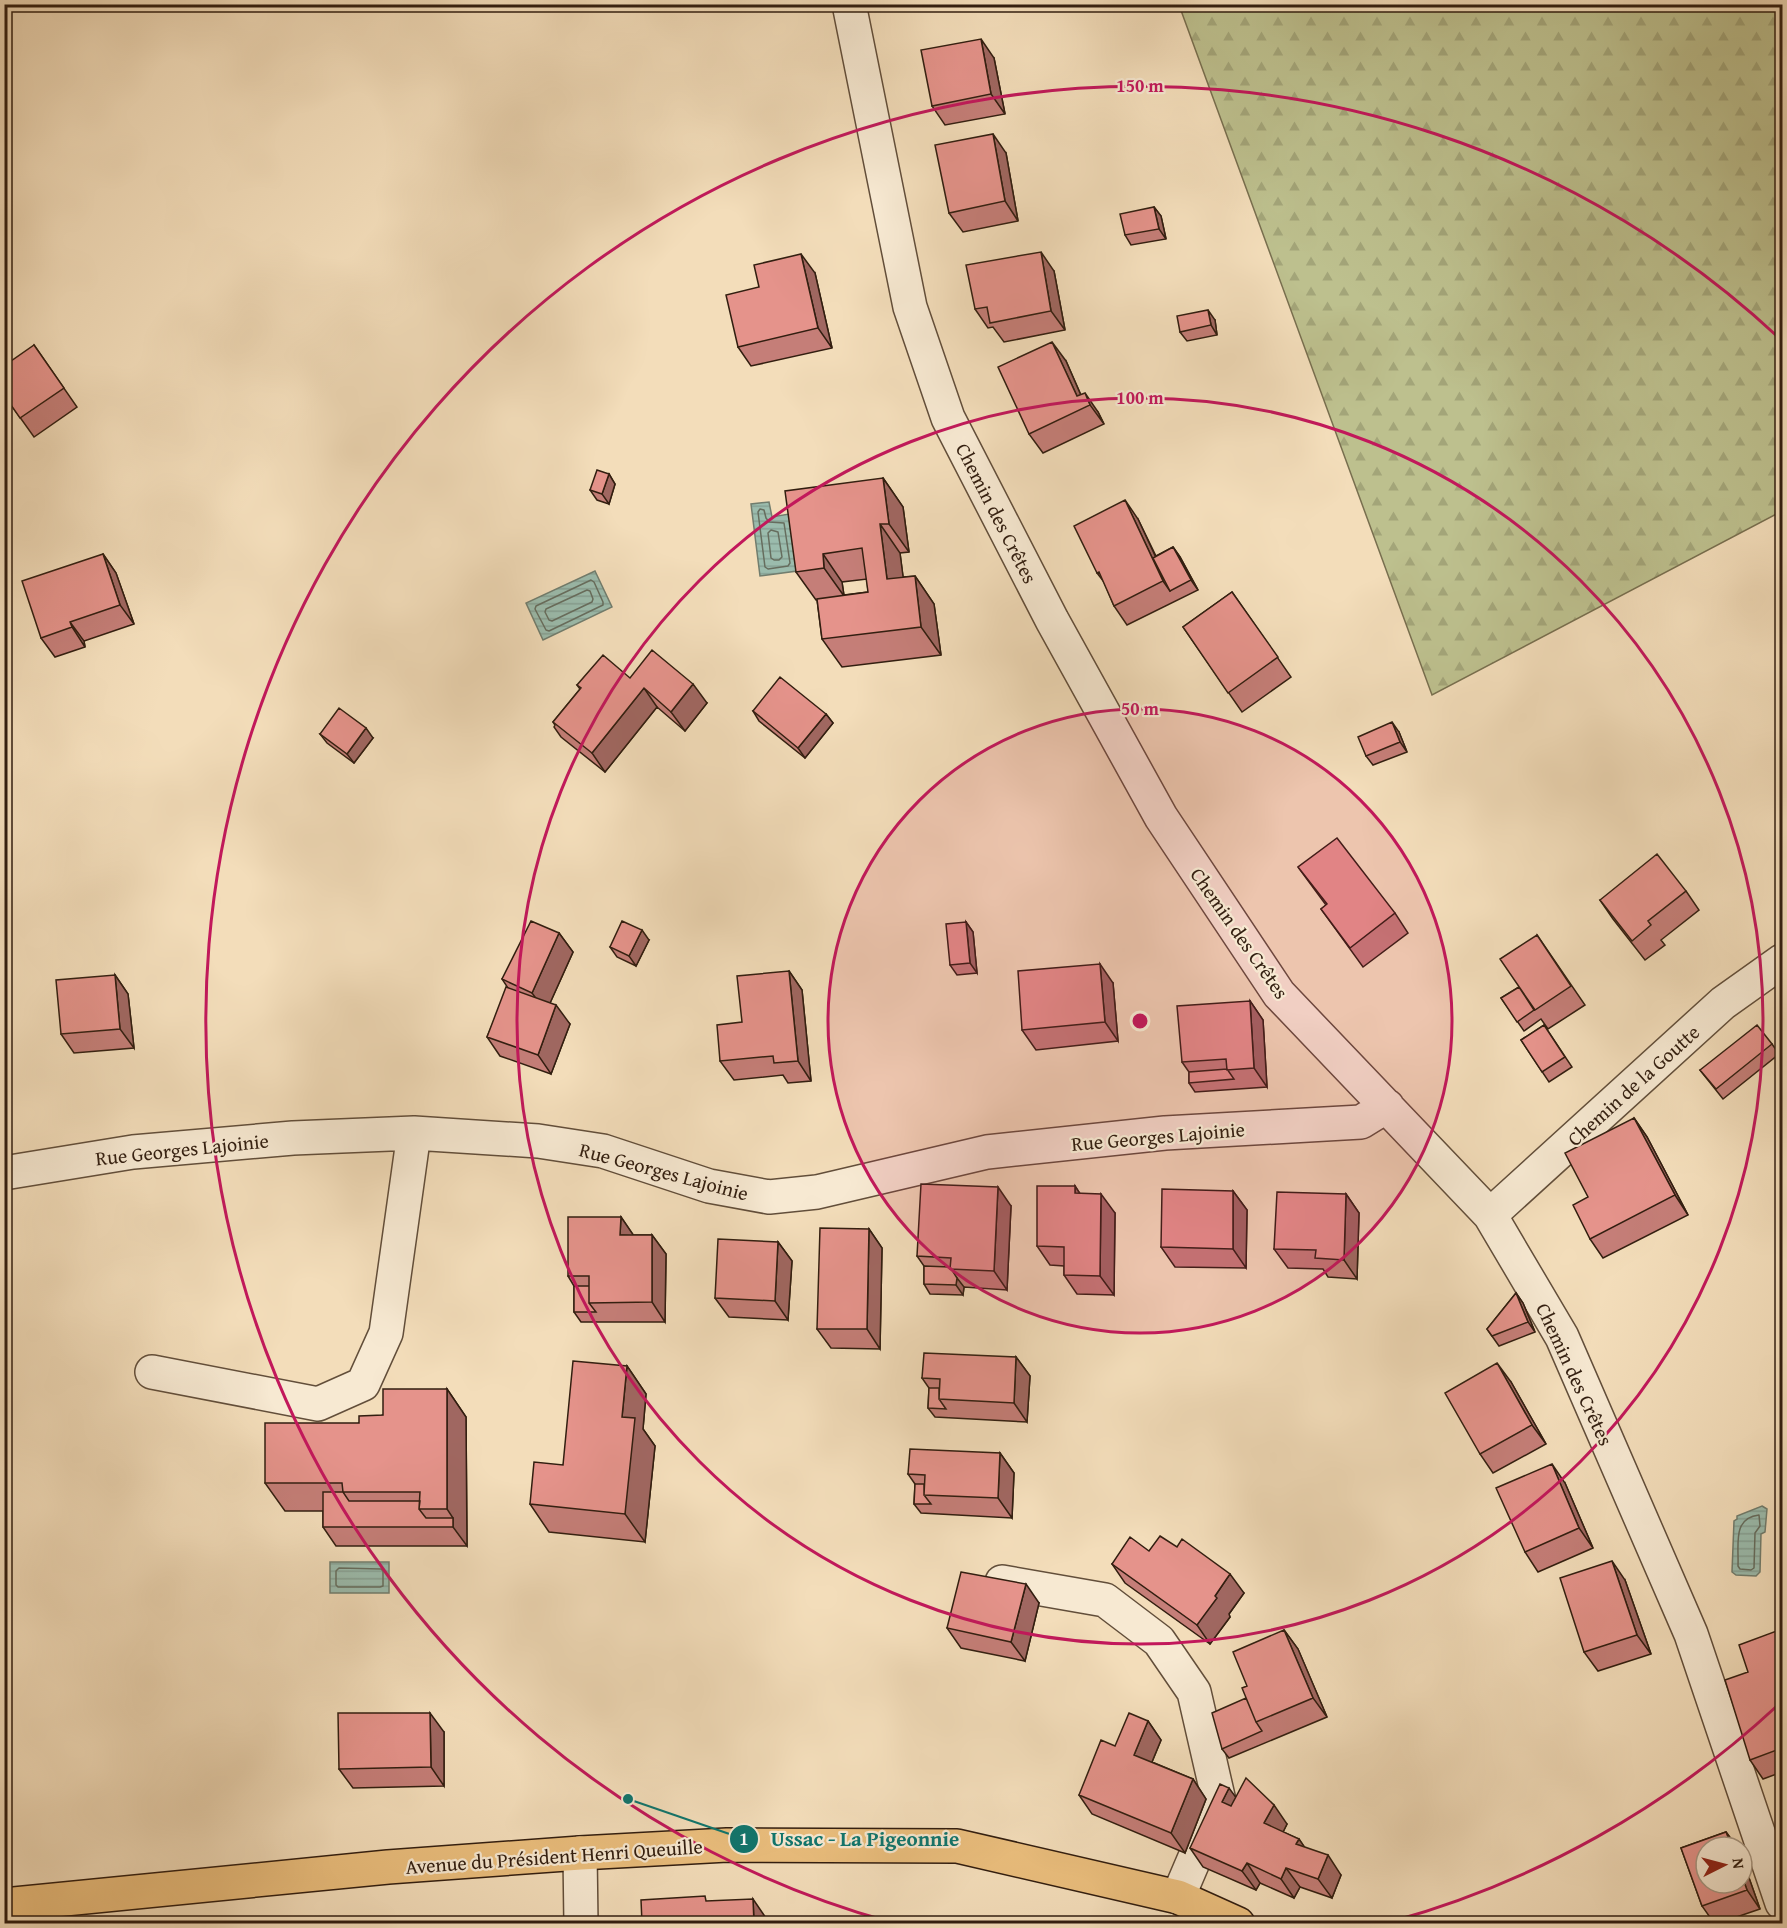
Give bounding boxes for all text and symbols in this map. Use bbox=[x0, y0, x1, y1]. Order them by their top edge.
text: 150 m bbox=[1116, 72, 1164, 99]
text: 100 m bbox=[1116, 384, 1164, 411]
street label: Chemin des Crêtes bbox=[949, 438, 1045, 588]
text: 50 m bbox=[1121, 695, 1160, 722]
street label: Chemin des Crêtes bbox=[1184, 861, 1296, 1005]
centre of rings bbox=[1130, 1011, 1150, 1031]
street label: Chemin de la Goutte bbox=[1560, 1018, 1706, 1152]
street label: Rue Georges Lajoinie bbox=[1070, 1114, 1246, 1158]
street label: Rue Georges Lajoinie bbox=[94, 1125, 270, 1173]
street label: Rue Georges Lajoinie bbox=[576, 1134, 752, 1208]
street label: Chemin des Crêtes bbox=[1529, 1298, 1621, 1450]
callout: Ussac - La Pigeonnie bbox=[729, 1820, 972, 1859]
text: Ussac - La Pigeonnie bbox=[771, 1823, 959, 1854]
text: 1 bbox=[739, 1825, 749, 1852]
street label: Avenue du Président Henri Queuille bbox=[404, 1831, 704, 1881]
north arrow bbox=[1694, 1835, 1754, 1895]
text: N bbox=[1726, 1857, 1751, 1870]

